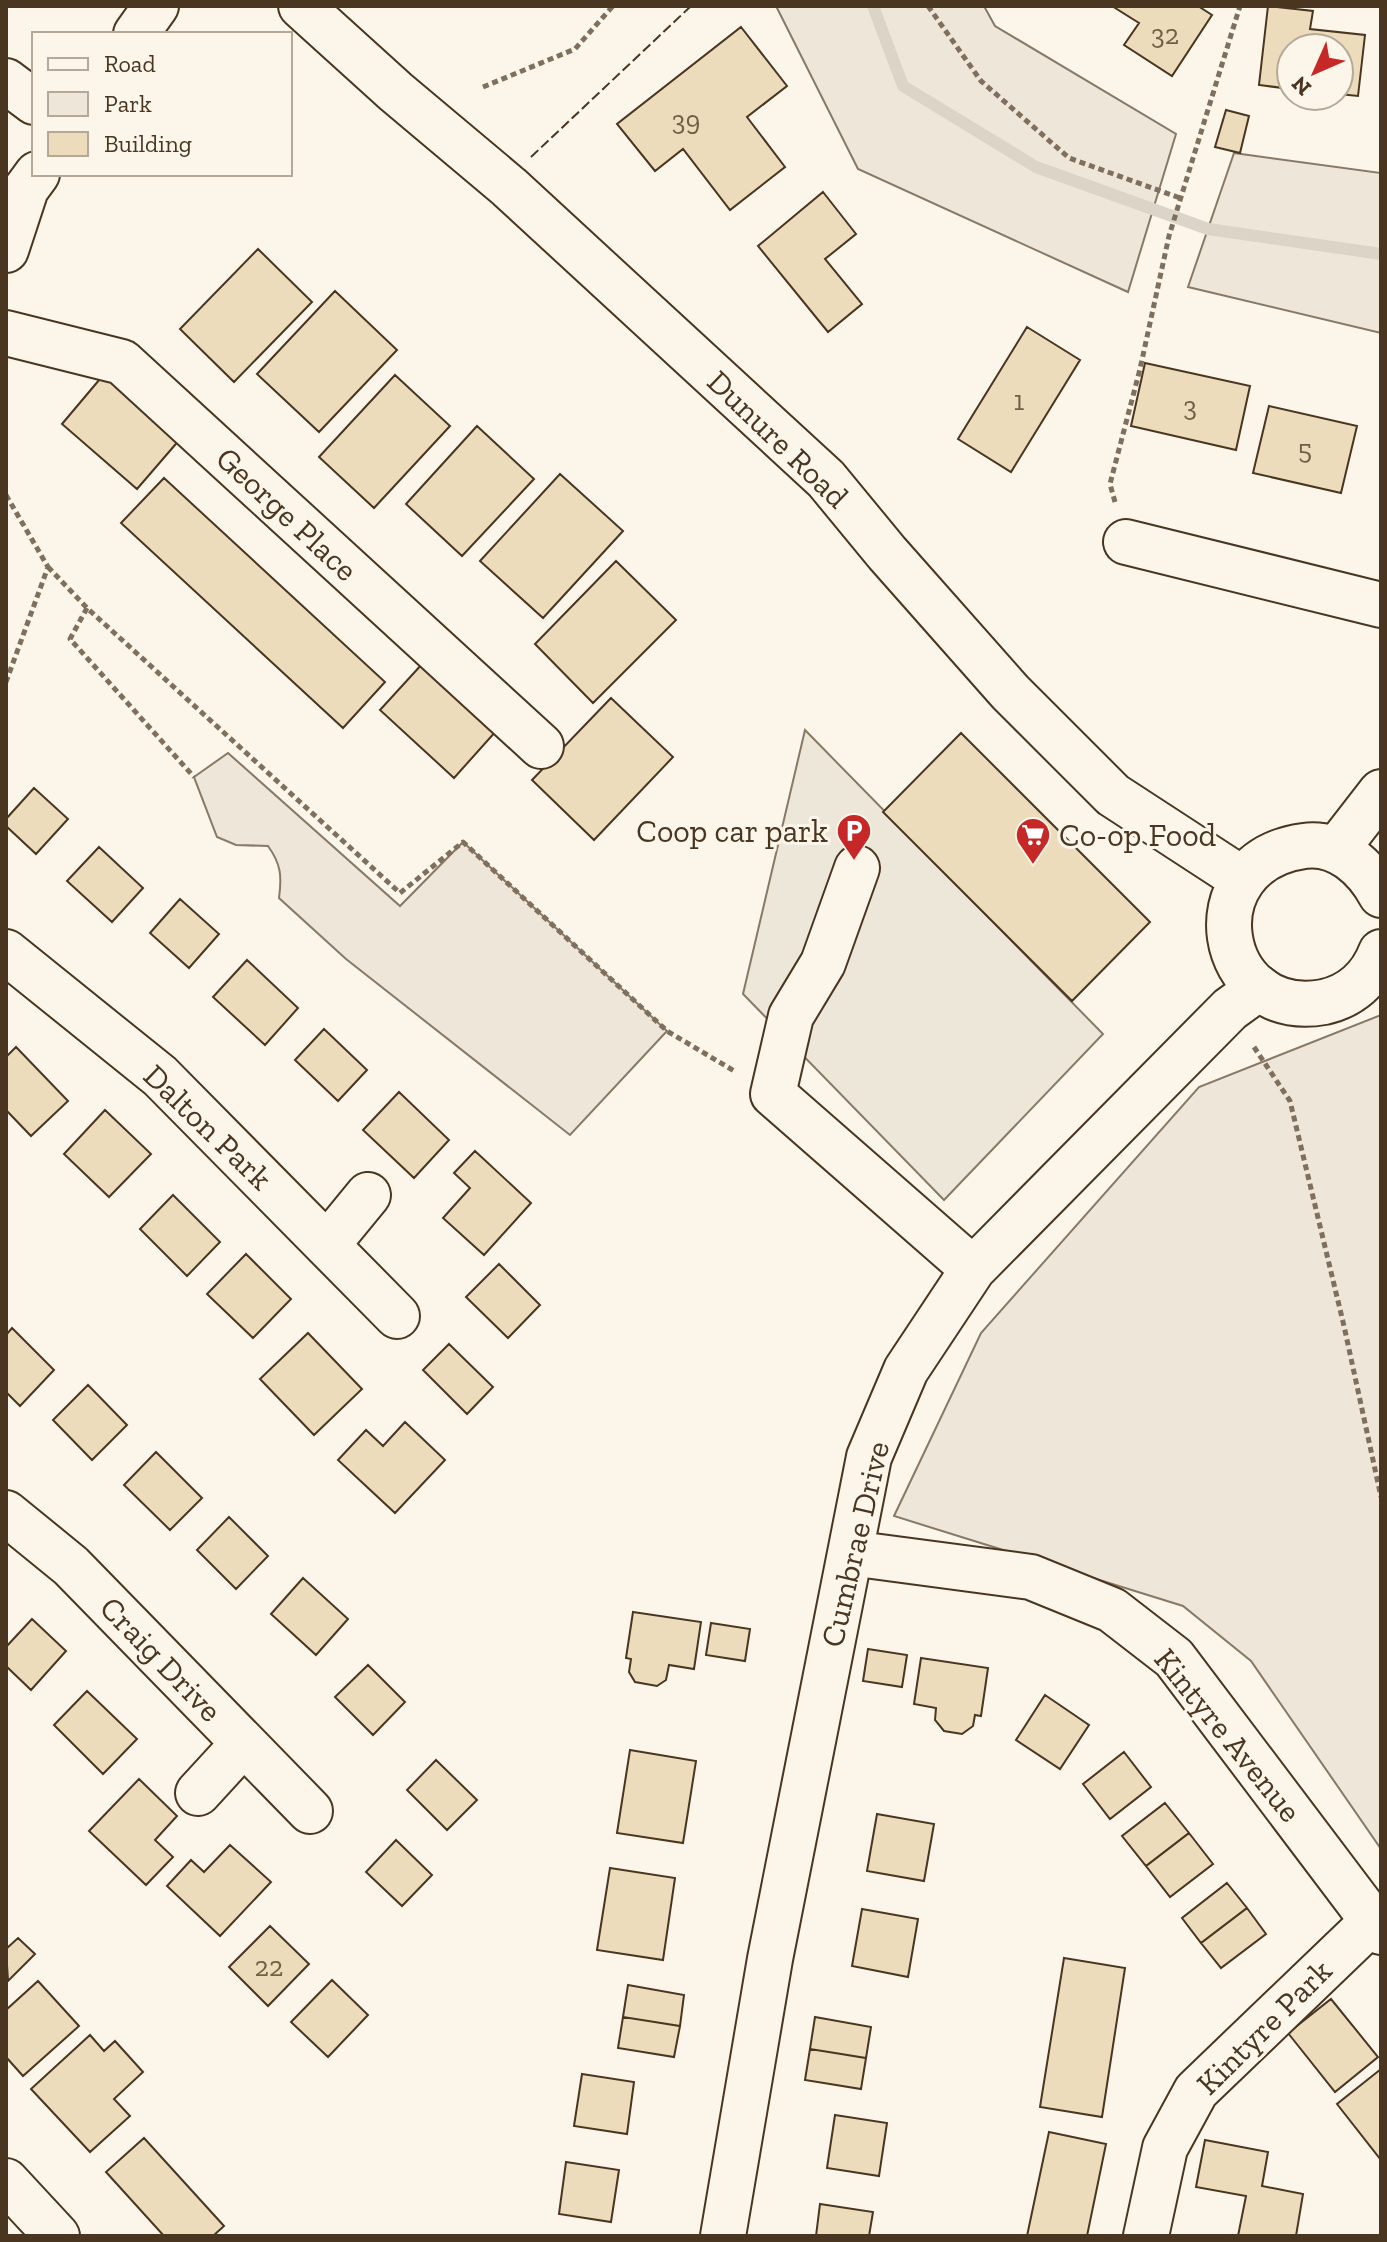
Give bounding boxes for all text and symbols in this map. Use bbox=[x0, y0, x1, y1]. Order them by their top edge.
house number: 32 bbox=[1151, 18, 1179, 51]
legend bbox=[32, 32, 292, 176]
north arrow bbox=[1275, 32, 1355, 112]
text: Road bbox=[104, 49, 156, 78]
text: N bbox=[1286, 70, 1317, 101]
text: Park bbox=[104, 89, 152, 118]
house number: 39 bbox=[672, 104, 700, 137]
text: Building bbox=[104, 129, 192, 158]
street label: Dunure Road bbox=[700, 362, 857, 516]
house number: 1 bbox=[1014, 384, 1025, 417]
house number: 3 bbox=[1183, 390, 1197, 423]
house number: 5 bbox=[1298, 433, 1312, 466]
street label: George Place bbox=[209, 439, 365, 589]
place label: Coop car park bbox=[636, 812, 828, 850]
parking icon: Coop car park bbox=[835, 812, 873, 862]
supermarket icon: Co-op Food bbox=[1014, 816, 1052, 866]
place label: Co-op Food bbox=[1059, 816, 1217, 854]
street label: Dalton Park bbox=[136, 1056, 280, 1198]
street label: Cumbrae Drive bbox=[813, 1437, 897, 1651]
street label: Craig Drive bbox=[92, 1589, 230, 1729]
street label: Kintyre Avenue bbox=[1146, 1641, 1310, 1829]
house number: 22 bbox=[255, 1950, 283, 1983]
street label: Kintyre Park bbox=[1189, 1951, 1340, 2102]

